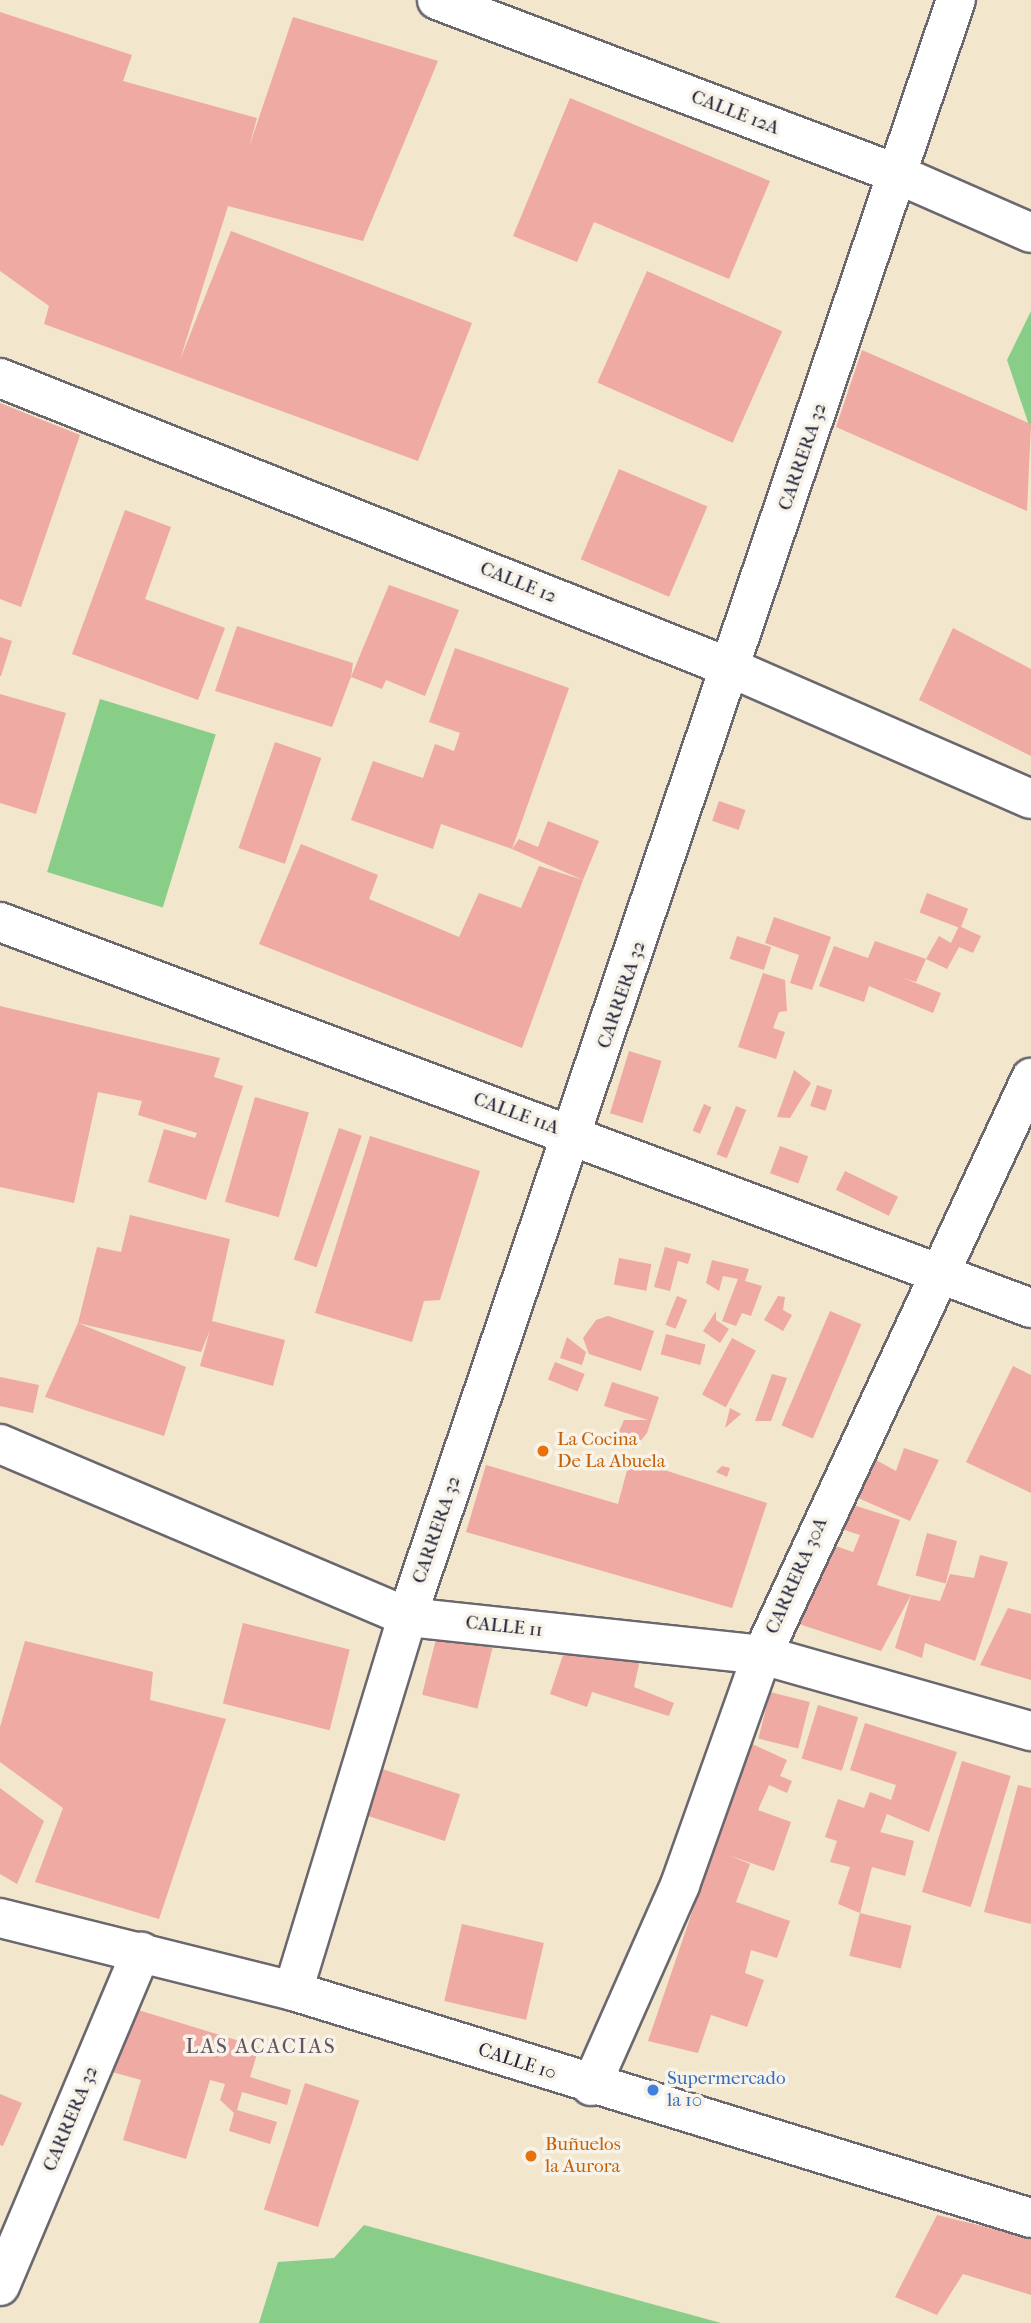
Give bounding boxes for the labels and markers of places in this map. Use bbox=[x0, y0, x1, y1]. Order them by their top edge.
place label: La Cocina De La Abuela bbox=[557, 1429, 665, 1473]
marker: La Cocina De La Abuela bbox=[535, 1443, 551, 1459]
place label: Supermercado la 10 bbox=[667, 2068, 786, 2112]
marker: Supermercado la 10 bbox=[645, 2082, 661, 2098]
place label: Buñuelos la Aurora bbox=[545, 2134, 621, 2178]
marker: Buñuelos la Aurora bbox=[523, 2148, 539, 2164]

